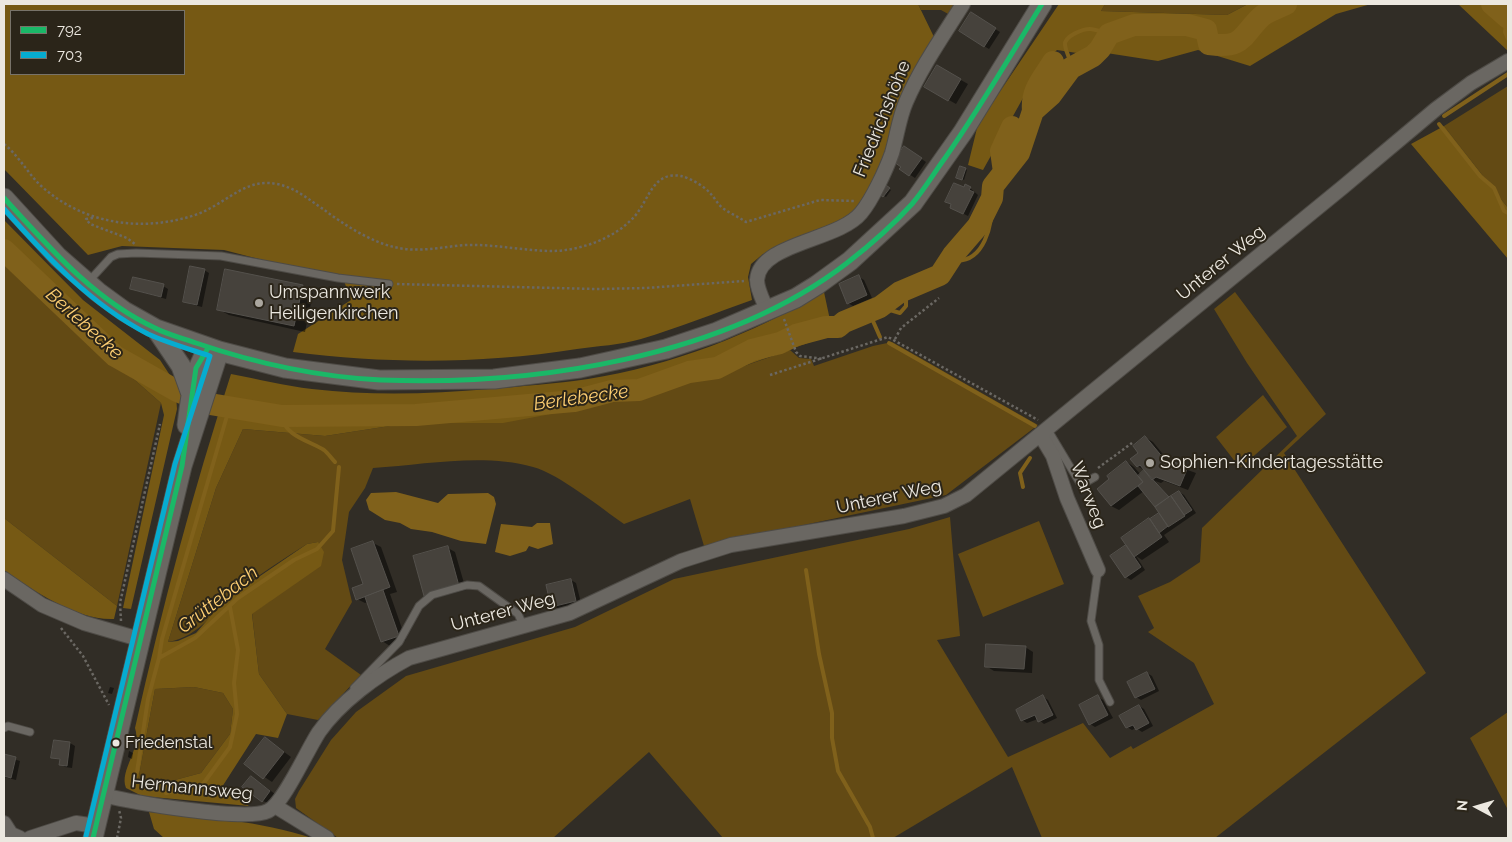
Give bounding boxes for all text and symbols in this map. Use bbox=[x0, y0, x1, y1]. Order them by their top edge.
legend bbox=[10, 10, 185, 75]
text: 792 bbox=[57, 21, 82, 39]
text: 703 bbox=[57, 46, 82, 64]
street label: Friedrichshöhe bbox=[849, 58, 915, 180]
street label: Unterer Weg bbox=[1173, 221, 1269, 305]
place label: Umspannwerk Heiligenkirchen bbox=[269, 282, 399, 324]
water label: Berlebecke bbox=[41, 284, 127, 364]
marker: Umspannwerk Heiligenkirchen bbox=[253, 297, 265, 309]
water label: Berlebecke bbox=[532, 380, 630, 416]
place label: Sophien-Kindertagesstätte bbox=[1160, 452, 1383, 474]
marker: Sophien-Kindertagesstätte bbox=[1144, 457, 1156, 469]
street label: Warweg bbox=[1065, 458, 1111, 532]
street label: Unterer Weg bbox=[834, 475, 944, 519]
water label: Grüttebach bbox=[173, 562, 263, 638]
street label: Unterer Weg bbox=[448, 588, 558, 636]
place label: Friedenstal bbox=[125, 733, 212, 753]
marker: Friedenstal bbox=[111, 738, 121, 748]
street label: Hermannsweg bbox=[130, 771, 254, 805]
north arrow bbox=[1452, 782, 1502, 832]
text: N bbox=[1454, 799, 1471, 812]

